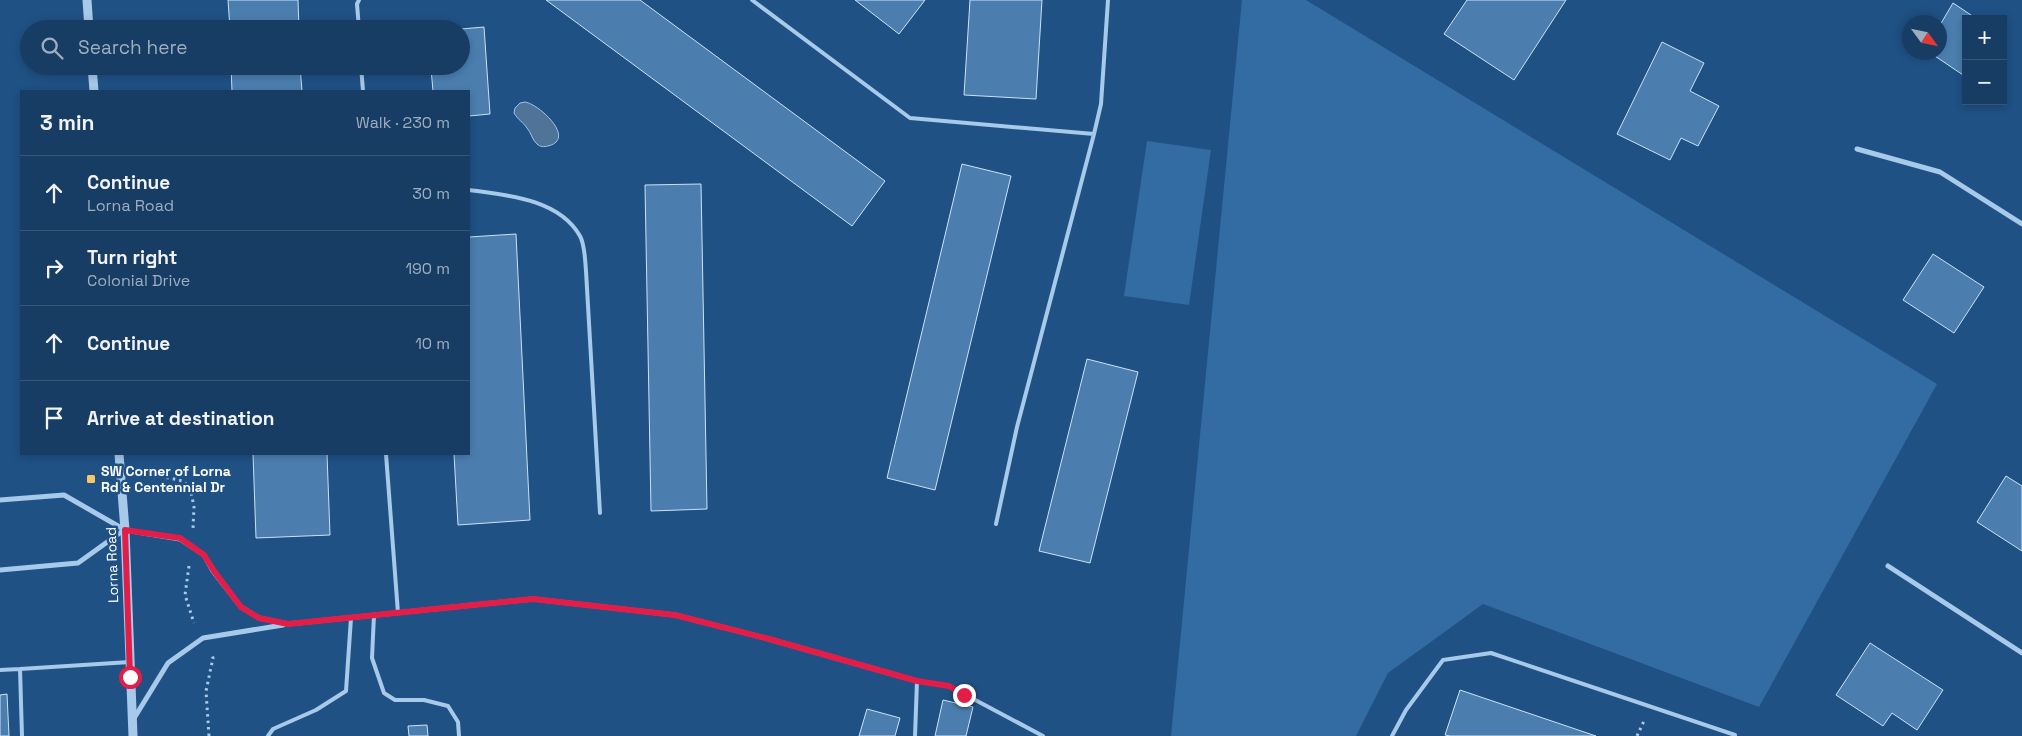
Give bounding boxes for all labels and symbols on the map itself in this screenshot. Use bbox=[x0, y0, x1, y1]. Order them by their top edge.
north arrow bbox=[1902, 15, 1947, 60]
place label: SW Corner of Lorna Rd & Centennial Dr bbox=[101, 462, 231, 496]
marker: SW Corner of Lorna Rd & Centennial Dr bbox=[85, 473, 97, 485]
street label: Lorna Road bbox=[102, 527, 122, 603]
route start bbox=[119, 666, 142, 689]
route end bbox=[953, 684, 976, 707]

